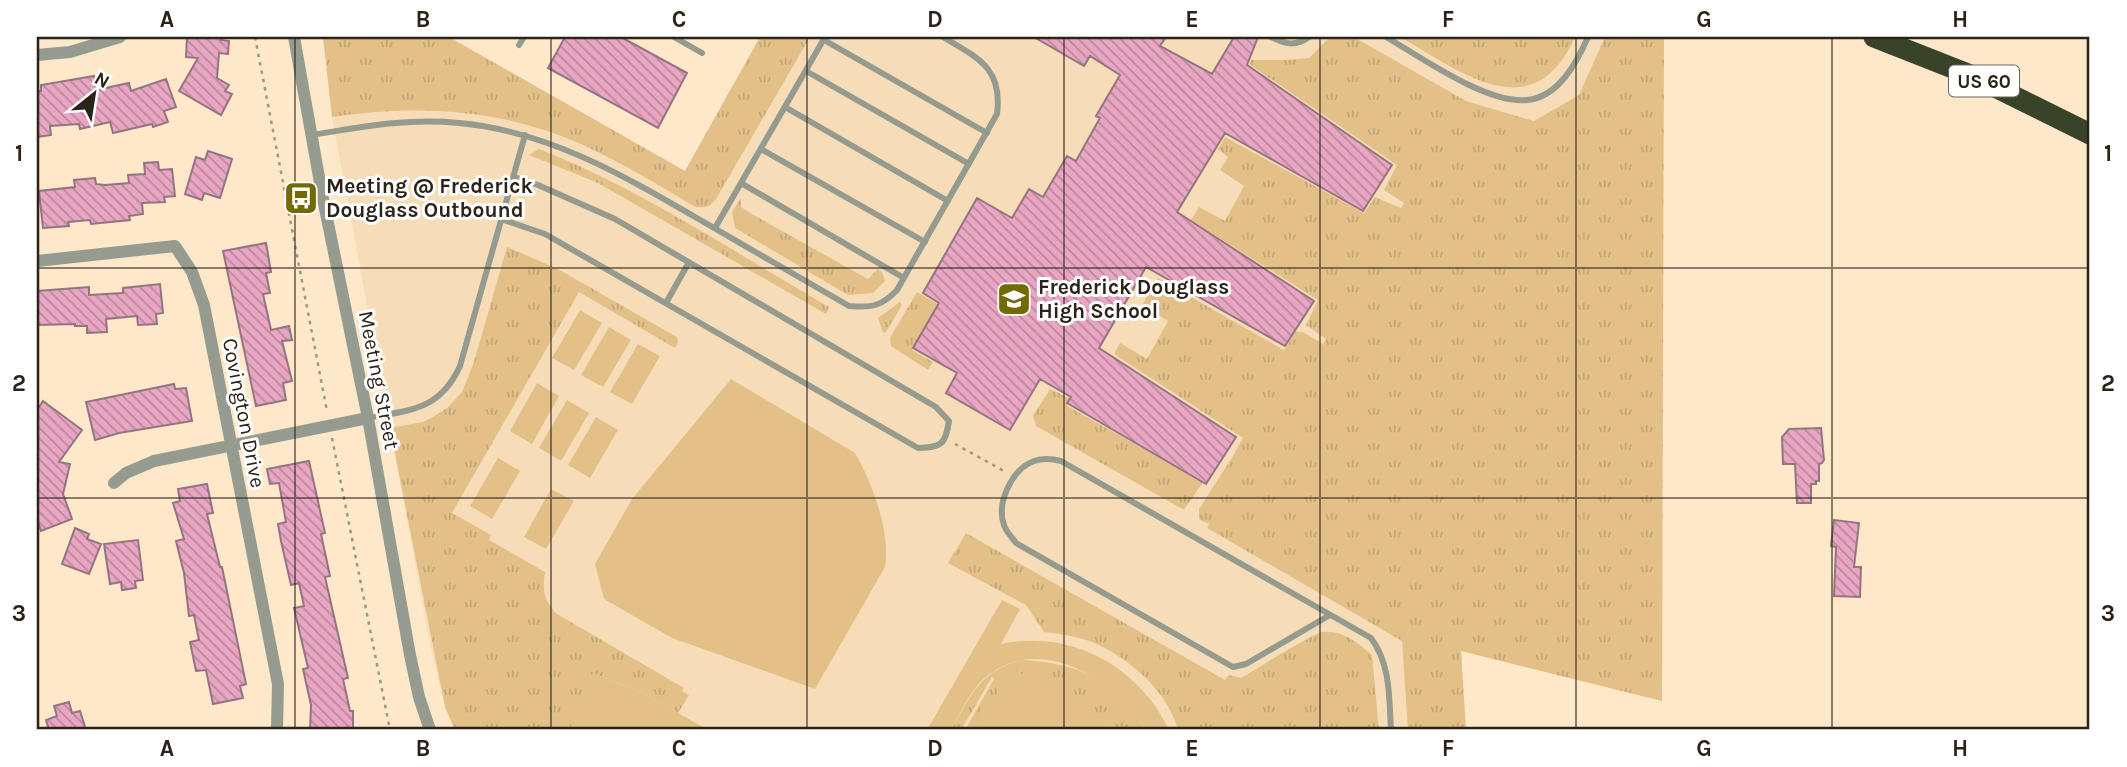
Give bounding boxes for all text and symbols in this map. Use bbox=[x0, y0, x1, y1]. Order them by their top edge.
text: A bbox=[160, 6, 174, 33]
text: B bbox=[416, 6, 430, 33]
text: C bbox=[672, 6, 686, 33]
text: D bbox=[927, 6, 943, 33]
text: E bbox=[1185, 6, 1199, 33]
text: F bbox=[1442, 6, 1454, 33]
text: G bbox=[1696, 6, 1712, 33]
text: H bbox=[1952, 6, 1968, 33]
north arrow bbox=[60, 60, 130, 130]
road number: US 60 bbox=[1949, 66, 2019, 96]
text: N bbox=[91, 67, 113, 93]
text: 1 bbox=[15, 140, 23, 167]
text: 1 bbox=[2104, 140, 2112, 167]
place label: Meeting @ Frederick Douglass Outbound bbox=[326, 174, 533, 222]
bus stop icon: Meeting @ Frederick Douglass Outbound bbox=[282, 179, 320, 217]
place label: Frederick Douglass High School bbox=[1038, 275, 1229, 323]
school or university icon: Frederick Douglass High School bbox=[995, 280, 1033, 318]
street label: Meeting Street bbox=[354, 309, 404, 451]
street label: Covington Drive bbox=[218, 336, 270, 490]
text: 2 bbox=[12, 370, 26, 397]
text: 2 bbox=[2101, 370, 2115, 397]
text: 3 bbox=[12, 600, 26, 627]
text: 3 bbox=[2101, 600, 2115, 627]
text: A bbox=[160, 735, 174, 762]
text: B bbox=[416, 735, 430, 762]
text: C bbox=[672, 735, 686, 762]
text: D bbox=[927, 735, 943, 762]
text: E bbox=[1185, 735, 1199, 762]
text: F bbox=[1442, 735, 1454, 762]
text: G bbox=[1696, 735, 1712, 762]
text: H bbox=[1952, 735, 1968, 762]

